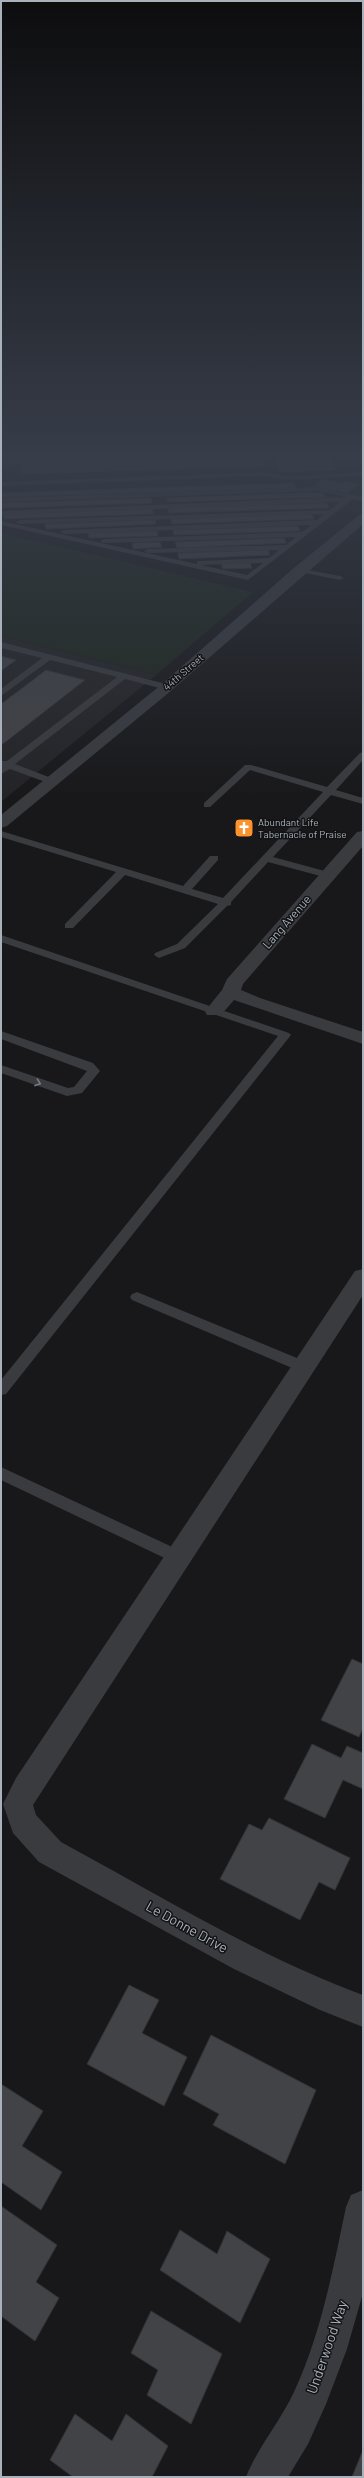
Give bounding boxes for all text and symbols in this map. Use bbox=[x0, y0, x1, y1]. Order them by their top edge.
street label: 44th Street bbox=[160, 651, 206, 693]
place label: Abundant Life Tabernacle of Praise bbox=[258, 816, 347, 840]
church icon: Abundant Life Tabernacle of Praise bbox=[233, 817, 255, 839]
street label: Lang Avenue bbox=[259, 892, 313, 951]
one-way arrow bbox=[34, 1078, 41, 1086]
street label: Le Donne Drive bbox=[143, 1897, 231, 1956]
street label: Underwood Way bbox=[303, 2297, 351, 2396]

